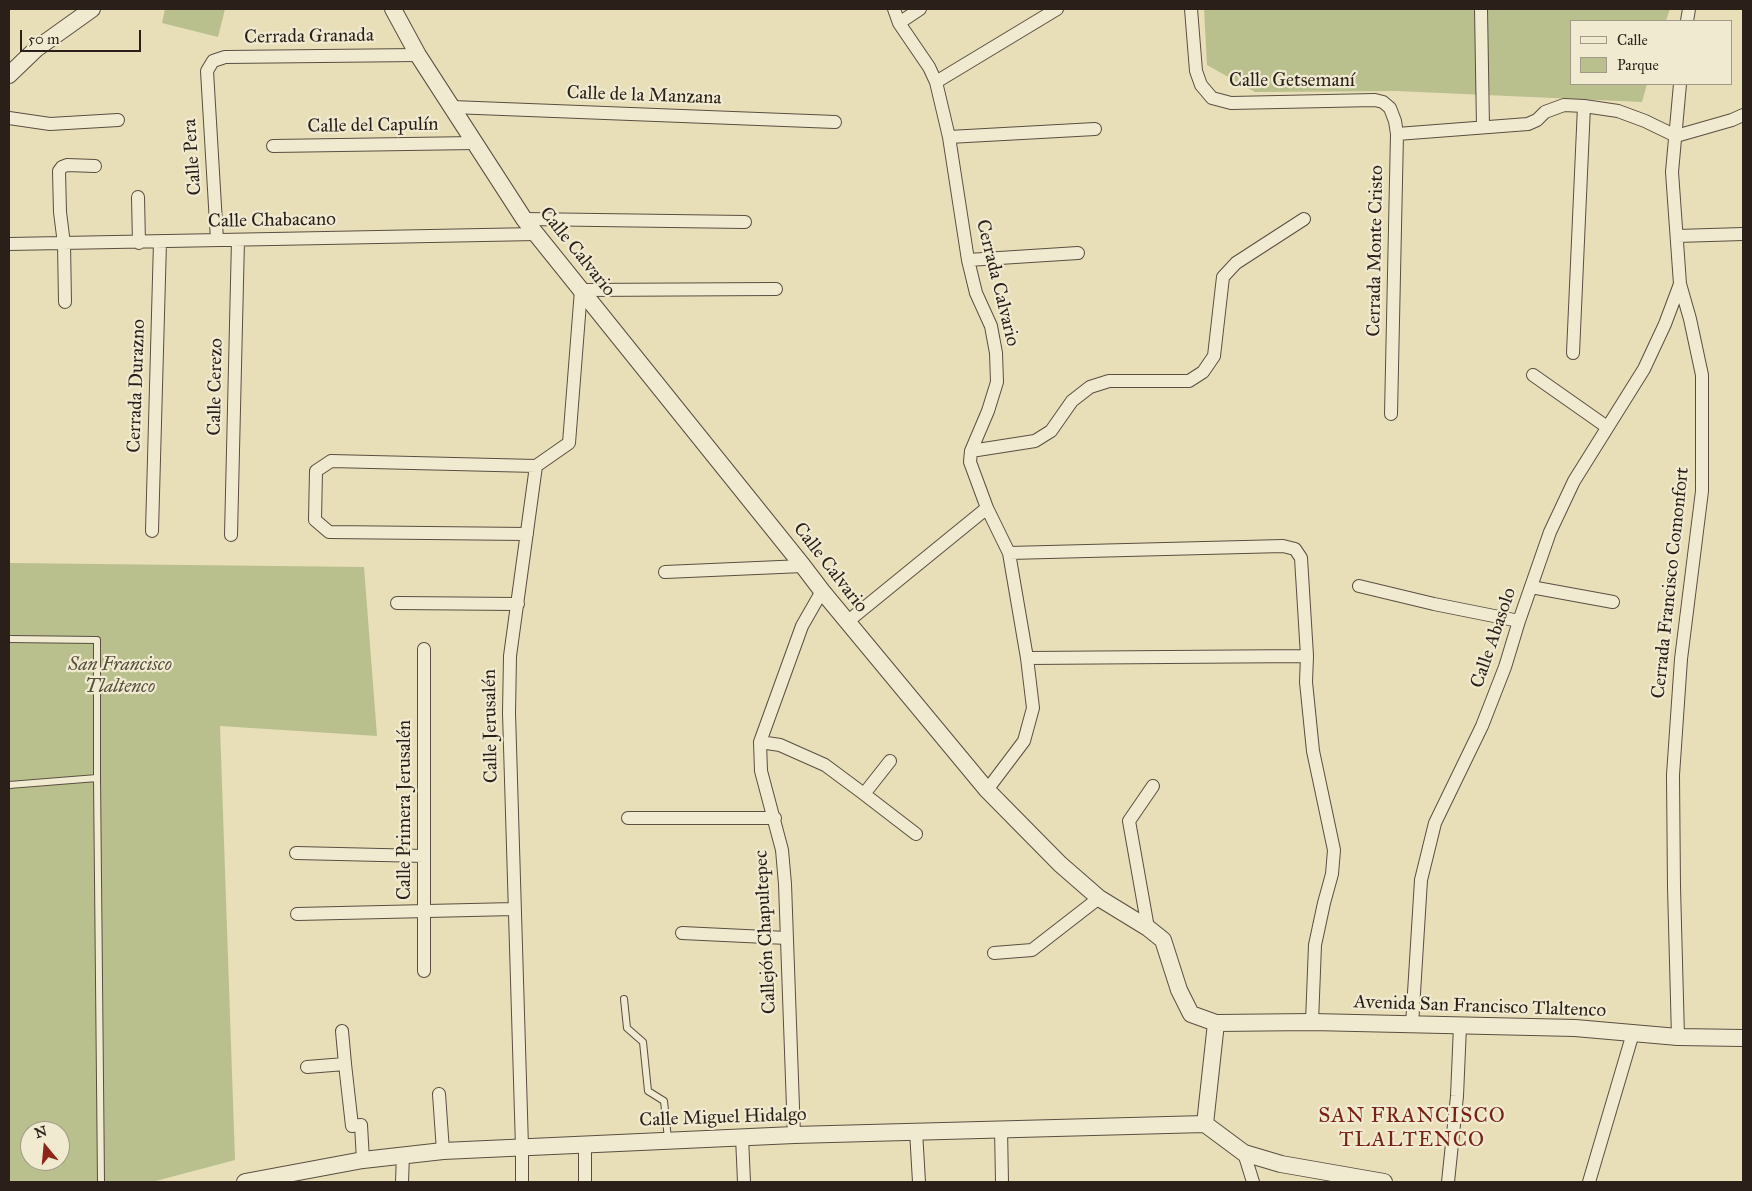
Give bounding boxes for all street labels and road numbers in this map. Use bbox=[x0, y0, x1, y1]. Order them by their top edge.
street label: Cerrada Granada bbox=[244, 24, 374, 50]
street label: Calle Getsemaní bbox=[1229, 70, 1355, 92]
street label: Calle de la Manzana bbox=[566, 82, 722, 110]
street label: Calle del Capulín bbox=[307, 113, 439, 139]
street label: Calle Pera bbox=[179, 118, 207, 196]
street label: Cerrada Monte Cristo bbox=[1363, 165, 1389, 337]
street label: Calle Calvario bbox=[534, 203, 620, 301]
street label: Calle Chabacano bbox=[208, 208, 336, 234]
street label: Cerrada Calvario bbox=[970, 217, 1024, 349]
street label: Cerrada Durazno bbox=[123, 319, 151, 453]
street label: Calle Cerezo bbox=[204, 338, 228, 436]
street label: Cerrada Francisco Comonfort bbox=[1648, 466, 1694, 700]
street label: Calle Calvario bbox=[788, 518, 872, 618]
street label: Calle Abasolo bbox=[1466, 585, 1522, 691]
street label: Calle Jerusalén bbox=[479, 669, 503, 783]
street label: Calle Primera Jerusalén bbox=[394, 720, 416, 900]
street label: Callejón Chapultepec bbox=[750, 849, 782, 1015]
street label: Avenida San Francisco Tlaltenco bbox=[1353, 991, 1607, 1023]
street label: Calle Miguel Hidalgo bbox=[639, 1104, 807, 1132]

